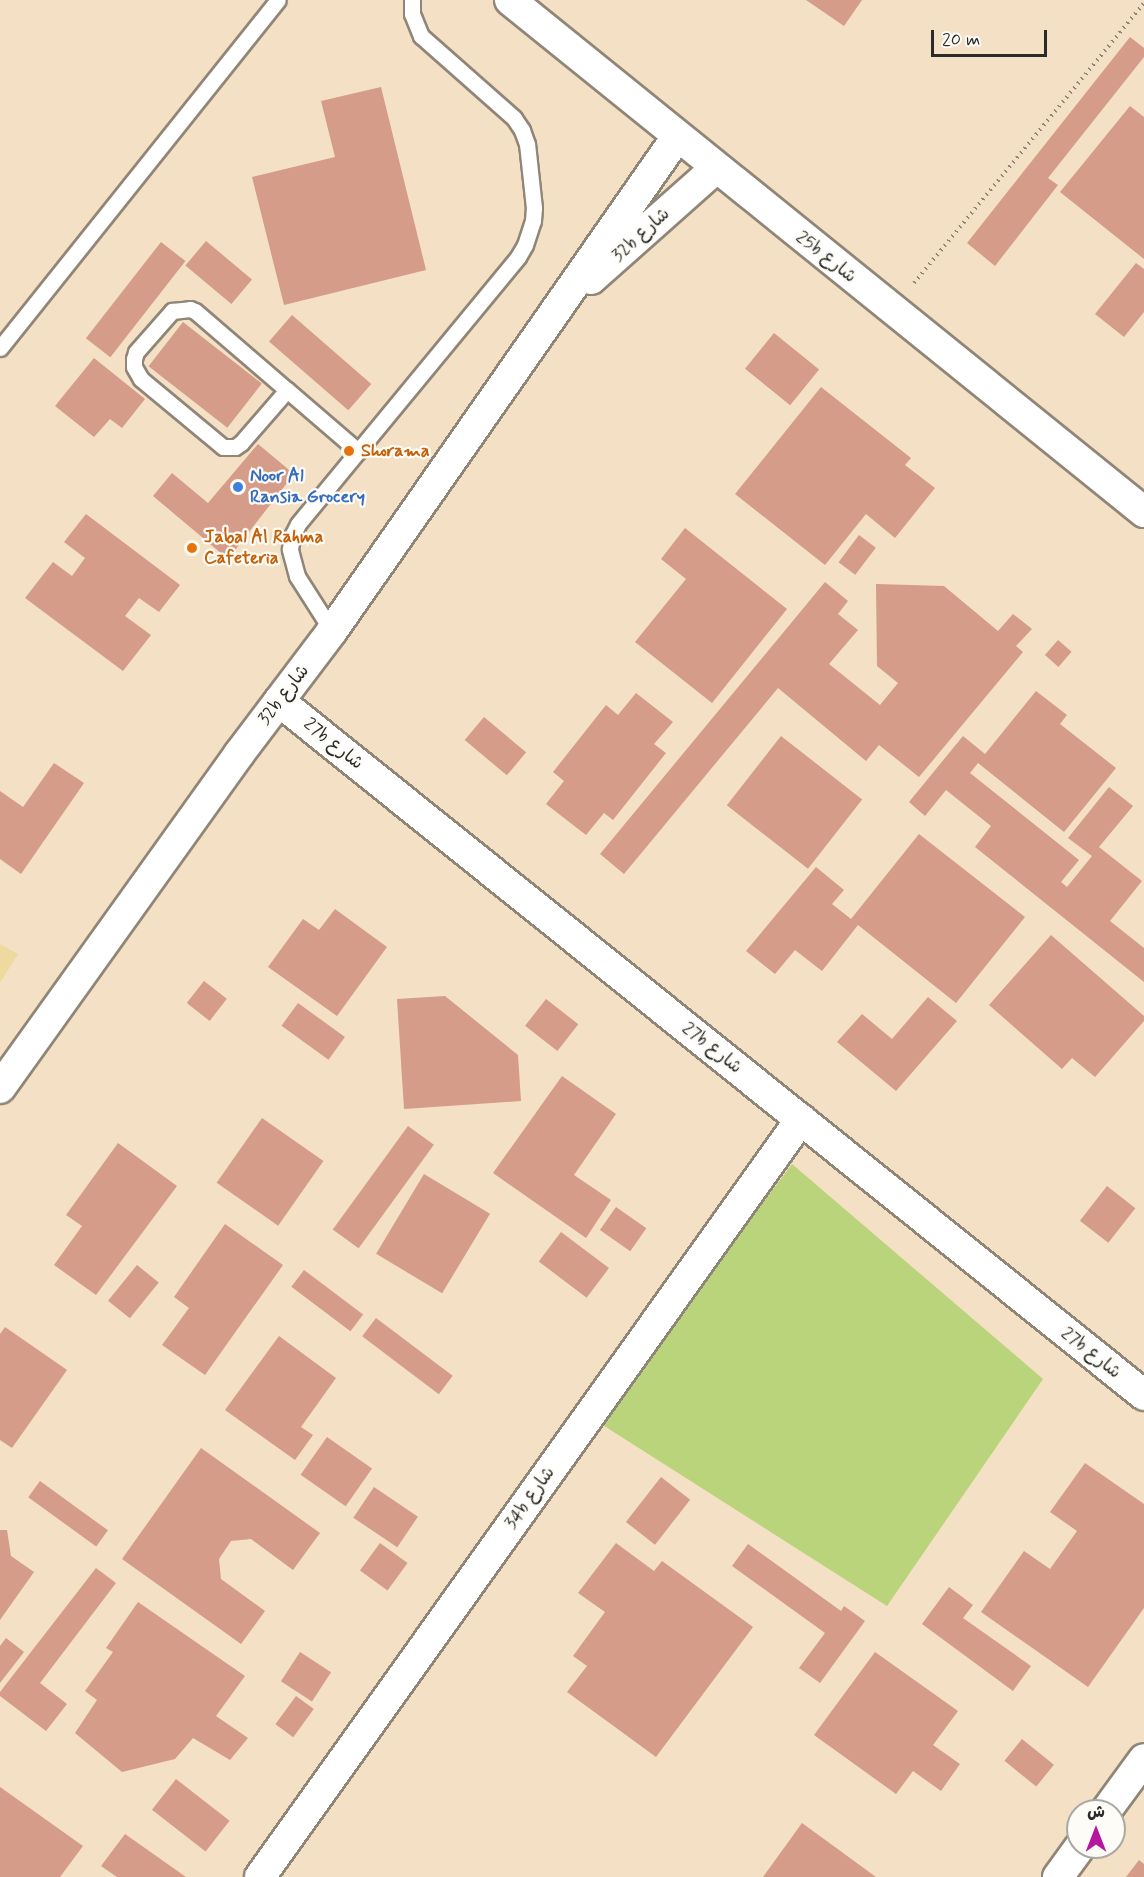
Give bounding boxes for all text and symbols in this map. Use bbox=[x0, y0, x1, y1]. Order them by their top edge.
scale bar bbox=[934, 18, 1050, 56]
text: 20 m bbox=[942, 28, 980, 52]
street label: 32b شارع bbox=[608, 203, 674, 267]
street label: 25b شارع bbox=[792, 226, 860, 288]
place label: Shorama bbox=[361, 440, 430, 462]
marker: Shorama bbox=[342, 444, 356, 458]
place label: Noor Al Ransia Grocery bbox=[250, 466, 365, 508]
marker: Noor Al Ransia Grocery bbox=[231, 480, 245, 494]
place label: Jabal Al Rahma Cafeteria bbox=[204, 527, 330, 570]
marker: Jabal Al Rahma Cafeteria bbox=[185, 541, 199, 555]
street label: 32b شارع bbox=[254, 661, 314, 729]
street label: 27b شارع bbox=[299, 713, 367, 775]
street label: 27b شارع bbox=[678, 1017, 746, 1079]
street label: 27b شارع bbox=[1057, 1322, 1125, 1384]
street label: 34b شارع bbox=[500, 1463, 560, 1533]
north arrow bbox=[1066, 1799, 1126, 1859]
text: ش bbox=[1087, 1802, 1105, 1823]

